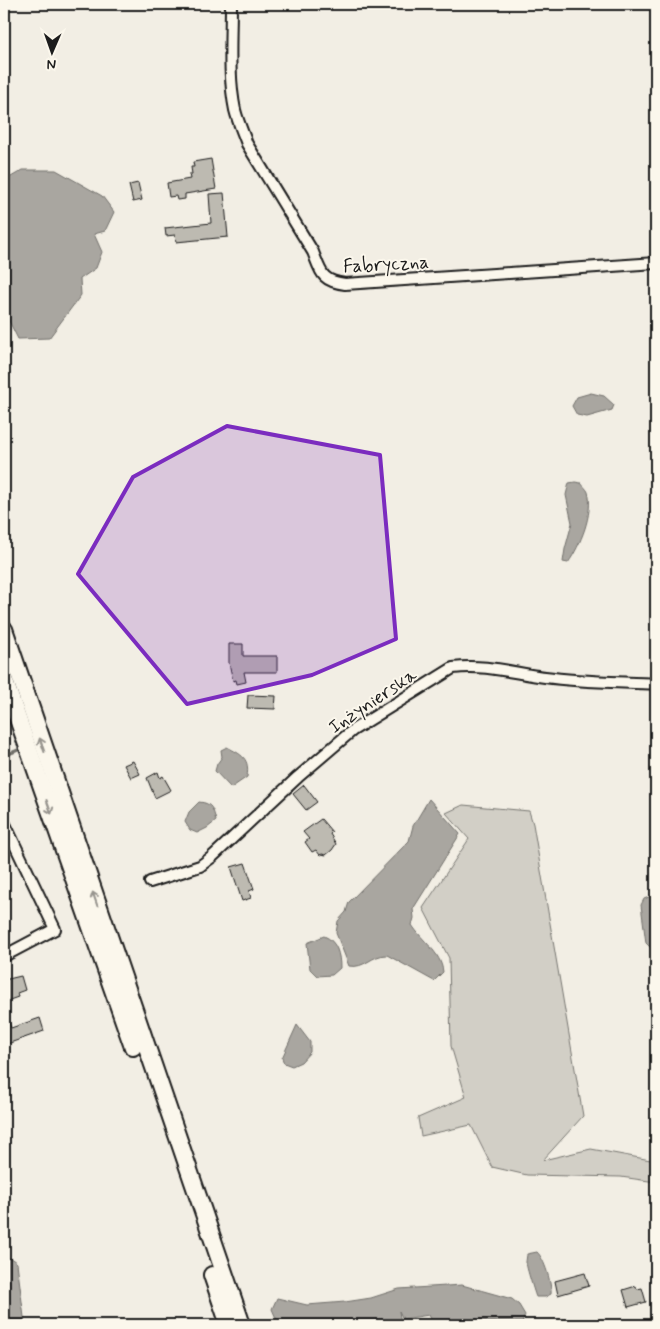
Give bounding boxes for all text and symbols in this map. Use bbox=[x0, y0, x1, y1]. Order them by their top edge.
north arrow bbox=[28, 28, 78, 78]
text: N bbox=[47, 55, 57, 73]
street label: Fabryczna bbox=[343, 250, 430, 280]
street label: Inżynierska bbox=[324, 662, 423, 741]
one-way arrow bbox=[37, 738, 46, 753]
one-way arrow bbox=[45, 799, 54, 814]
one-way arrow bbox=[89, 891, 99, 907]

